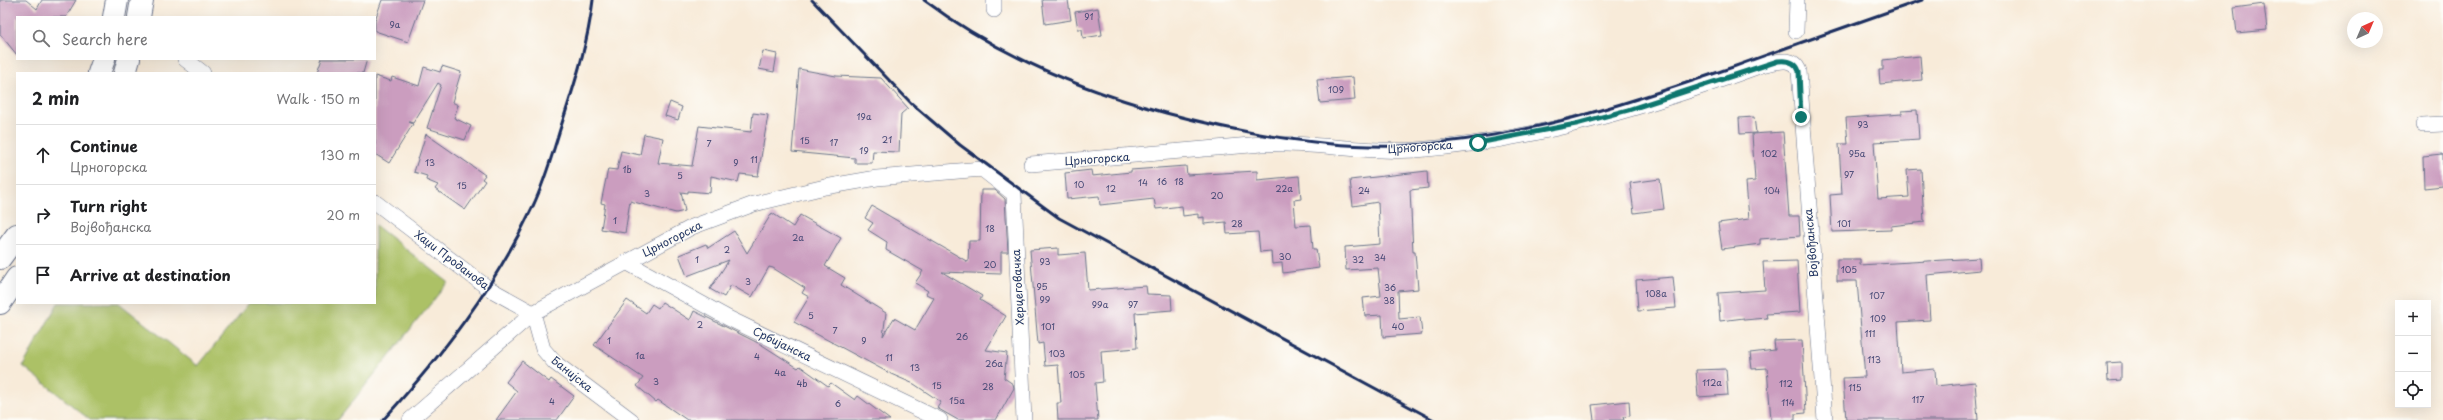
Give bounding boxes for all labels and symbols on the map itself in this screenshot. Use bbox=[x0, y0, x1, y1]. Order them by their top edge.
house number: 91 bbox=[1084, 9, 1094, 23]
north arrow bbox=[2347, 12, 2383, 48]
house number: 9a bbox=[390, 17, 401, 31]
house number: 109 bbox=[1328, 82, 1344, 96]
route end bbox=[1792, 108, 1810, 126]
house number: 19a bbox=[857, 109, 872, 123]
house number: 93 bbox=[1858, 117, 1869, 131]
house number: 21 bbox=[882, 132, 892, 146]
house number: 15 bbox=[800, 133, 810, 147]
route start bbox=[1469, 134, 1487, 152]
house number: 17 bbox=[830, 135, 839, 149]
house number: 7 bbox=[706, 136, 712, 150]
street label: Црногорска bbox=[1387, 136, 1453, 157]
house number: 19 bbox=[859, 143, 869, 157]
house number: 102 bbox=[1761, 146, 1777, 160]
house number: 95a bbox=[1849, 146, 1866, 160]
street label: Црногорска bbox=[1064, 148, 1130, 169]
house number: 11 bbox=[750, 152, 758, 166]
house number: 13 bbox=[425, 155, 435, 169]
house number: 9 bbox=[733, 155, 739, 169]
house number: 1b bbox=[622, 162, 632, 176]
house number: 97 bbox=[1844, 167, 1854, 181]
house number: 5 bbox=[677, 168, 683, 182]
house number: 16 bbox=[1157, 174, 1167, 188]
house number: 18 bbox=[1174, 174, 1184, 188]
house number: 14 bbox=[1138, 175, 1148, 189]
house number: 10 bbox=[1074, 177, 1085, 191]
house number: 15 bbox=[457, 178, 467, 192]
house number: 12 bbox=[1106, 181, 1116, 195]
house number: 22a bbox=[1275, 181, 1293, 195]
house number: 24 bbox=[1358, 183, 1370, 197]
house number: 104 bbox=[1764, 183, 1780, 197]
house number: 3 bbox=[644, 186, 650, 200]
house number: 20 bbox=[1211, 188, 1224, 202]
street label: Војвођанска bbox=[1799, 208, 1822, 278]
house number: 1 bbox=[613, 213, 617, 227]
street label: Црногорска bbox=[639, 216, 705, 261]
house number: 28 bbox=[1231, 216, 1243, 230]
house number: 101 bbox=[1837, 216, 1851, 230]
house number: 18 bbox=[985, 221, 995, 235]
street label: Хаџи Проданова bbox=[411, 226, 493, 293]
house number: 2a bbox=[792, 230, 804, 244]
house number: 2 bbox=[724, 242, 730, 256]
street label: Херцеговачка bbox=[1007, 249, 1028, 325]
house number: 30 bbox=[1279, 249, 1292, 263]
house number: 34 bbox=[1374, 250, 1386, 264]
house number: 1 bbox=[695, 252, 699, 266]
house number: 32 bbox=[1352, 252, 1364, 266]
house number: 93 bbox=[1040, 254, 1051, 268]
house number: 20 bbox=[984, 257, 997, 271]
house number: 105 bbox=[1841, 262, 1857, 276]
house number: 3 bbox=[745, 274, 751, 288]
house number: 95 bbox=[1036, 279, 1048, 293]
house number: 36 bbox=[1384, 280, 1396, 294]
house number: 108a bbox=[1645, 286, 1667, 300]
house number: 107 bbox=[1869, 288, 1885, 302]
house number: 99 bbox=[1040, 292, 1051, 306]
house number: 38 bbox=[1383, 293, 1395, 307]
house number: 99a bbox=[1092, 297, 1109, 311]
house number: 97 bbox=[1128, 297, 1138, 311]
house number: 5 bbox=[808, 308, 814, 322]
house number: 109 bbox=[1870, 311, 1886, 325]
house number: 2 bbox=[697, 317, 703, 331]
house number: 101 bbox=[1041, 319, 1055, 333]
house number: 40 bbox=[1392, 319, 1405, 333]
street label: Србијанска bbox=[750, 322, 815, 365]
house number: 7 bbox=[832, 323, 838, 337]
house number: 111 bbox=[1865, 326, 1875, 340]
house number: 26 bbox=[956, 329, 968, 343]
house number: 1 bbox=[607, 333, 611, 347]
house number: 9 bbox=[861, 333, 867, 347]
house number: 103 bbox=[1049, 346, 1065, 360]
house number: 1a bbox=[635, 348, 645, 362]
house number: 4 bbox=[754, 349, 760, 363]
house number: 11 bbox=[885, 350, 893, 364]
street label: Банијска bbox=[548, 352, 597, 396]
house number: 113 bbox=[1867, 352, 1881, 366]
house number: 26a bbox=[985, 356, 1003, 370]
house number: 13 bbox=[910, 360, 920, 374]
house number: 4a bbox=[774, 365, 786, 379]
house number: 105 bbox=[1069, 367, 1085, 381]
house number: 3 bbox=[653, 374, 659, 388]
house number: 112a bbox=[1702, 375, 1722, 389]
house number: 4b bbox=[796, 376, 808, 390]
house number: 112 bbox=[1779, 376, 1793, 390]
house number: 15 bbox=[932, 378, 942, 392]
house number: 28 bbox=[982, 379, 994, 393]
house number: 115 bbox=[1848, 380, 1862, 394]
house number: 117 bbox=[1912, 392, 1924, 406]
house number: 15a bbox=[949, 393, 965, 407]
house number: 4 bbox=[549, 394, 555, 408]
house number: 114 bbox=[1781, 395, 1795, 409]
house number: 6 bbox=[835, 396, 841, 410]

